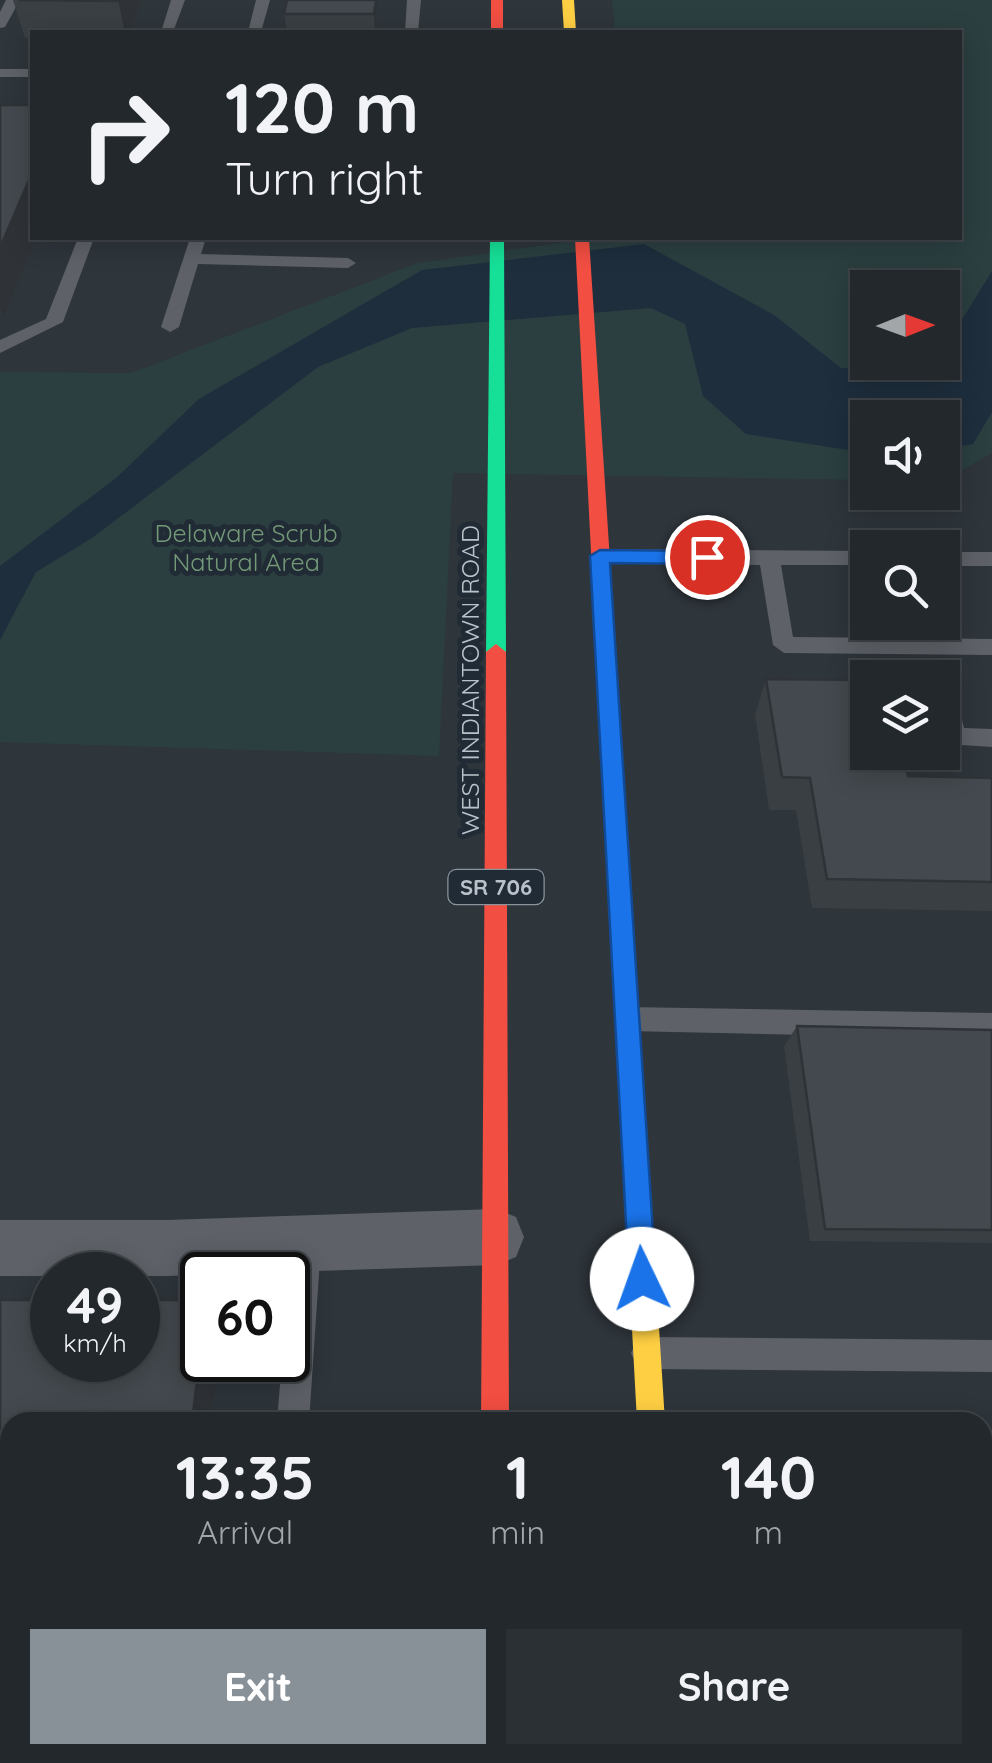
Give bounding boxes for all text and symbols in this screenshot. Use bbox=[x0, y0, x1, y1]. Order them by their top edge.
text: 120 m bbox=[225, 63, 419, 151]
icon: right bbox=[60, 70, 190, 200]
text: Turn right bbox=[225, 150, 424, 206]
north arrow bbox=[850, 270, 960, 380]
map controls bbox=[850, 270, 960, 770]
button: sound bbox=[850, 400, 960, 510]
pin bbox=[665, 515, 750, 600]
park label: Delaware Scrub Natural Area bbox=[154, 517, 338, 577]
street label: WEST INDIANTOWN ROAD bbox=[454, 525, 485, 835]
icon: arrive bbox=[680, 530, 735, 585]
button: search bbox=[850, 530, 960, 640]
button: layers bbox=[850, 660, 960, 770]
road number: SR 706 bbox=[448, 870, 544, 904]
position arrow bbox=[590, 1227, 694, 1331]
speed limit sign: 60 bbox=[180, 1252, 310, 1382]
text: 49 bbox=[67, 1273, 123, 1336]
text: km/h bbox=[63, 1327, 127, 1358]
text: 13:35 bbox=[176, 1439, 315, 1514]
text: 1 bbox=[506, 1439, 529, 1514]
text: 140 bbox=[721, 1439, 816, 1514]
text: Arrival bbox=[197, 1512, 293, 1552]
text: min bbox=[490, 1512, 545, 1552]
text: m bbox=[754, 1512, 783, 1552]
button: Exit bbox=[30, 1629, 486, 1744]
button: Share bbox=[506, 1629, 962, 1744]

